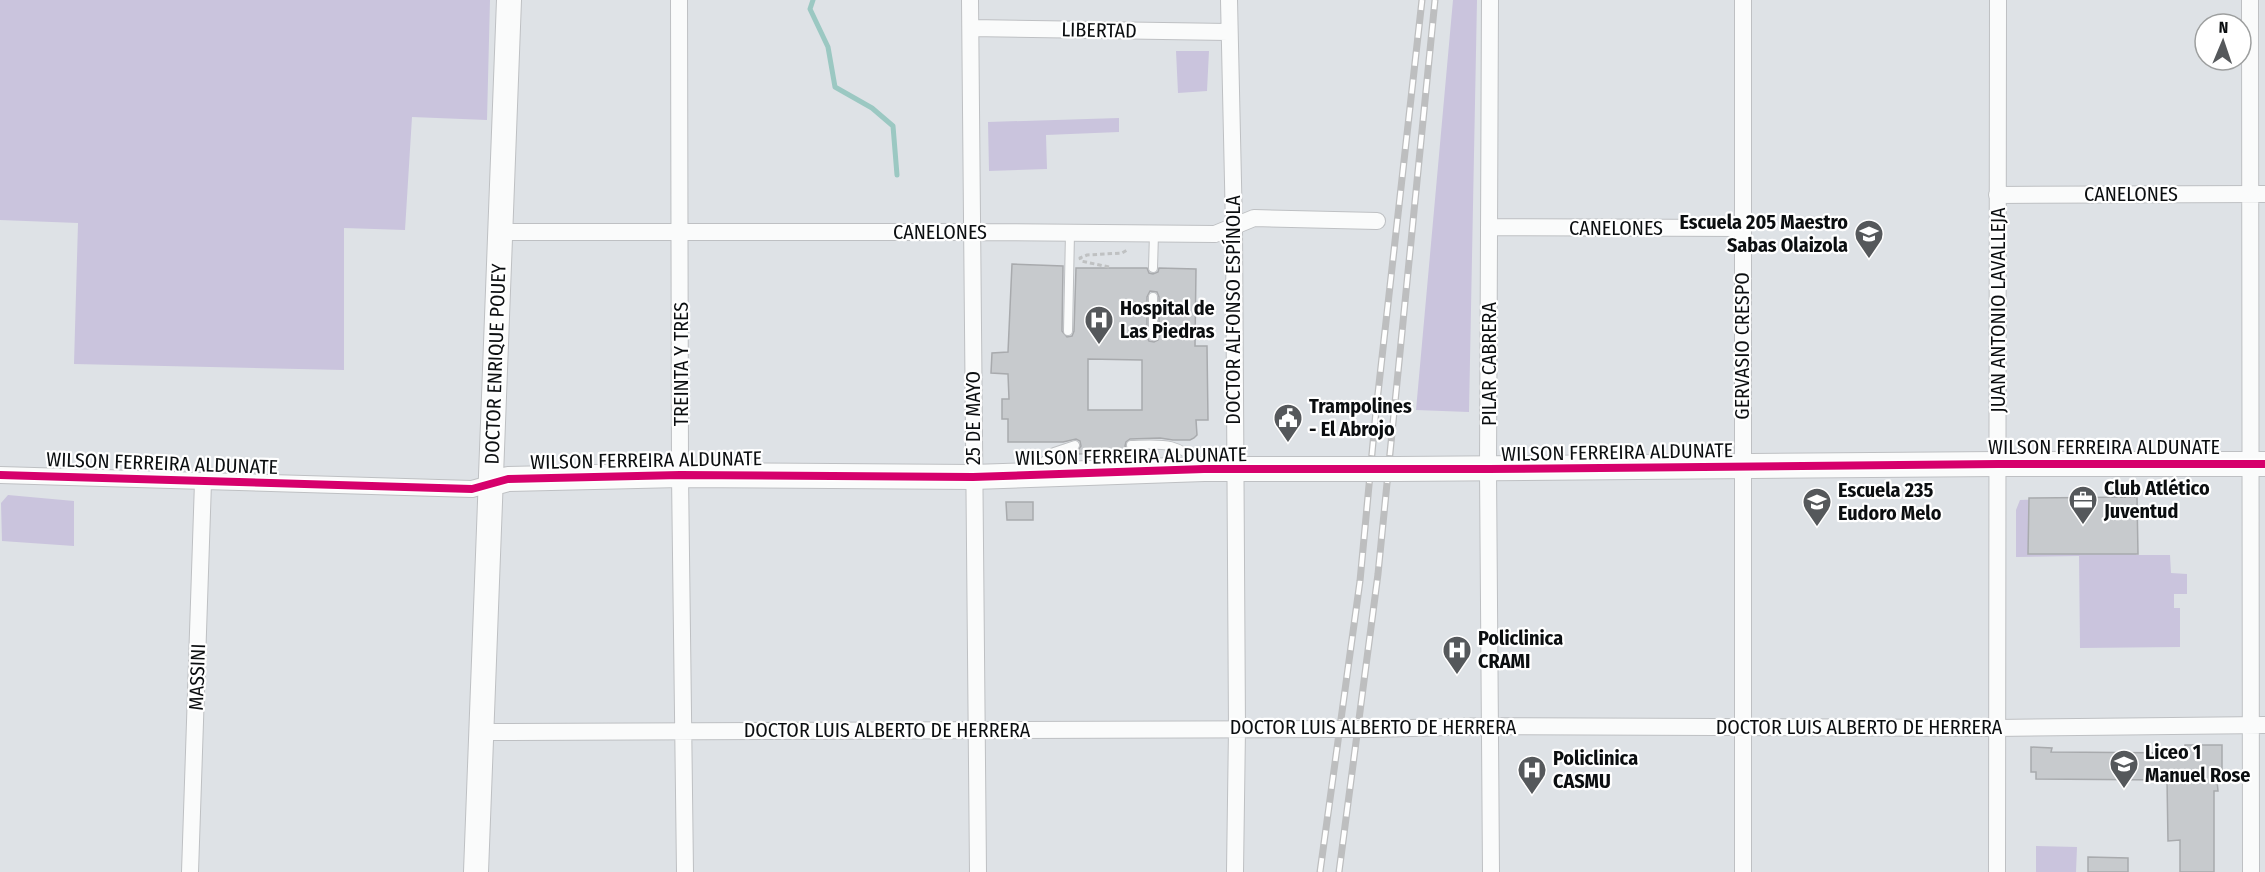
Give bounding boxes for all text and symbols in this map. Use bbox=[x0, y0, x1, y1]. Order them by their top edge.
north arrow bbox=[2193, 12, 2253, 72]
street label: LIBERTAD bbox=[1061, 17, 1137, 43]
text: N bbox=[2218, 18, 2229, 37]
street label: CANELONES bbox=[2084, 182, 2178, 206]
street label: DOCTOR ALFONSO ESPÍNOLA bbox=[1221, 195, 1245, 425]
street label: JUAN ANTONIO LAVALLEJA bbox=[1986, 207, 2010, 413]
place label: Escuela 205 Maestro Sabas Olaizola bbox=[1679, 210, 1848, 257]
street label: CANELONES bbox=[1569, 216, 1663, 240]
school or university icon: Escuela 205 Maestro Sabas Olaizola bbox=[1853, 218, 1885, 260]
street label: CANELONES bbox=[893, 220, 987, 244]
street label: DOCTOR ENRIQUE POUEY bbox=[480, 263, 511, 465]
street label: GERVASIO CRESPO bbox=[1730, 272, 1754, 420]
place label: Hospital de Las Piedras bbox=[1120, 296, 1215, 343]
street label: TREINTA Y TRES bbox=[669, 302, 693, 426]
street label: PILAR CABRERA bbox=[1477, 302, 1501, 426]
hospital icon: Hospital de Las Piedras bbox=[1083, 304, 1115, 346]
street label: 25 DE MAYO bbox=[961, 371, 985, 465]
place label: Trampolines - El Abrojo bbox=[1309, 394, 1412, 441]
public building icon: Trampolines - El Abrojo bbox=[1272, 402, 1304, 444]
street label: WILSON FERREIRA ALDUNATE bbox=[1988, 435, 2220, 459]
street label: WILSON FERREIRA ALDUNATE bbox=[1501, 438, 1733, 466]
street label: WILSON FERREIRA ALDUNATE bbox=[1015, 442, 1247, 470]
street label: WILSON FERREIRA ALDUNATE bbox=[530, 446, 762, 474]
street label: WILSON FERREIRA ALDUNATE bbox=[46, 447, 278, 479]
place label: Club Atlético Juventud bbox=[2103, 476, 2210, 523]
place label: Escuela 235 Eudoro Melo bbox=[1838, 478, 1942, 525]
office icon: Club Atlético Juventud bbox=[2067, 484, 2099, 526]
school or university icon: Escuela 235 Eudoro Melo bbox=[1801, 486, 1833, 528]
place label: Policlinica CRAMI bbox=[1478, 626, 1563, 673]
hospital icon: Policlinica CRAMI bbox=[1441, 634, 1473, 676]
street label: MASSINI bbox=[184, 643, 210, 711]
street label: DOCTOR LUIS ALBERTO DE HERRERA bbox=[1230, 715, 1517, 739]
street label: DOCTOR LUIS ALBERTO DE HERRERA bbox=[1716, 715, 2003, 739]
street label: DOCTOR LUIS ALBERTO DE HERRERA bbox=[744, 718, 1031, 742]
place label: Liceo 1 Manuel Rose bbox=[2145, 740, 2250, 787]
place label: Policlinica CASMU bbox=[1553, 746, 1638, 793]
school or university icon: Liceo 1 Manuel Rose bbox=[2108, 748, 2140, 790]
hospital icon: Policlinica CASMU bbox=[1516, 754, 1548, 796]

